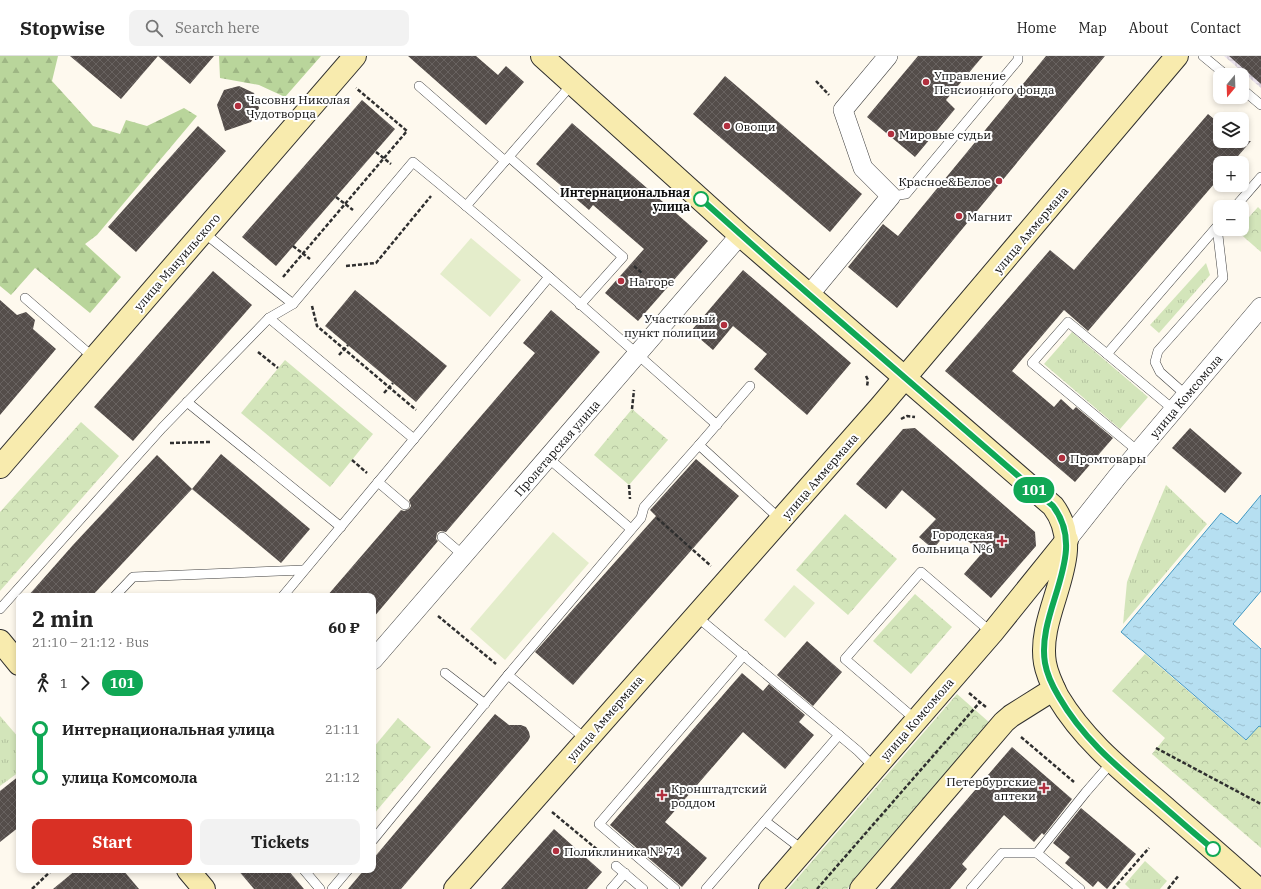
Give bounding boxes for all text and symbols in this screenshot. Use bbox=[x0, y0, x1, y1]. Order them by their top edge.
search box bbox=[129, 10, 409, 46]
text: Stopwise bbox=[20, 16, 105, 40]
icon: search bbox=[143, 17, 165, 39]
text: Search here bbox=[175, 18, 259, 37]
text: Home bbox=[1017, 19, 1056, 37]
text: Map bbox=[1078, 19, 1107, 37]
text: About bbox=[1129, 19, 1168, 37]
text: Contact bbox=[1190, 19, 1241, 37]
place label: Управление Пенсионного фонда bbox=[934, 68, 1055, 97]
north arrow bbox=[1213, 68, 1249, 104]
map controls bbox=[1213, 68, 1249, 236]
marker: Управление Пенсионного фонда bbox=[921, 77, 931, 87]
place label: Часовня Николая Чудотворца bbox=[246, 92, 350, 121]
marker: Часовня Николая Чудотворца bbox=[233, 101, 243, 111]
button: layers bbox=[1213, 112, 1249, 148]
place label: Овощи bbox=[735, 119, 776, 134]
marker: Овощи bbox=[722, 121, 732, 131]
place label: Мировые судьи bbox=[899, 127, 991, 142]
marker: Мировые судьи bbox=[886, 129, 896, 139]
button: + bbox=[1213, 156, 1249, 192]
place label: Красное&Белое bbox=[898, 174, 991, 189]
marker: Красное&Белое bbox=[994, 176, 1004, 186]
street label: улица Аммермана bbox=[990, 183, 1072, 276]
place label: Интернациональная улица bbox=[560, 185, 690, 214]
marker: Интернациональная улица bbox=[693, 191, 709, 207]
button: − bbox=[1213, 200, 1249, 236]
place label: Магнит bbox=[967, 209, 1012, 224]
street label: улица Мануильского bbox=[131, 210, 223, 314]
marker: Магнит bbox=[954, 211, 964, 221]
place label: На горе bbox=[629, 274, 674, 289]
marker: На горе bbox=[616, 276, 626, 286]
place label: Участковый пункт полиции bbox=[624, 311, 716, 340]
marker: Участковый пункт полиции bbox=[719, 320, 729, 330]
street label: улица Комсомола bbox=[1147, 351, 1226, 441]
street label: Пролетарская улица bbox=[511, 396, 603, 499]
street label: улица Аммермана bbox=[779, 430, 862, 522]
place label: Промтовары bbox=[1070, 451, 1146, 466]
marker: Промтовары bbox=[1057, 453, 1067, 463]
line badge: 101 bbox=[1011, 477, 1057, 503]
text: 101 bbox=[1021, 481, 1047, 499]
place label: Городская больница №6 bbox=[912, 527, 993, 556]
marker: Городская больница №6 bbox=[996, 535, 1008, 547]
text: 2 min bbox=[32, 604, 94, 633]
text: 60 ₽ bbox=[328, 618, 360, 637]
text: 21:10 – 21:12 · Bus bbox=[32, 634, 149, 651]
icon: walk bbox=[32, 672, 54, 694]
icon: forward bbox=[74, 672, 96, 694]
street label: улица Аммермана bbox=[564, 672, 647, 764]
text: 101 bbox=[110, 674, 135, 692]
street label: улица Комсомола bbox=[877, 674, 957, 763]
text: 1 bbox=[60, 675, 68, 692]
text: Интернациональная улица bbox=[62, 720, 275, 739]
text: 21:11 bbox=[325, 721, 360, 738]
text: улица Комсомола bbox=[62, 768, 198, 787]
text: 21:12 bbox=[325, 769, 360, 786]
place label: Петербургские аптеки bbox=[946, 774, 1036, 803]
place label: Кронштадтский роддом bbox=[671, 781, 767, 810]
marker: Петербургские аптеки bbox=[1039, 783, 1049, 793]
marker: Кронштадтский роддом bbox=[656, 789, 668, 801]
button: Start bbox=[32, 819, 192, 865]
button: Tickets bbox=[200, 819, 360, 865]
unlabelled marker bbox=[1205, 841, 1221, 857]
place label: Поликлиника № 74 bbox=[564, 844, 680, 859]
marker: Поликлиника № 74 bbox=[551, 846, 561, 856]

